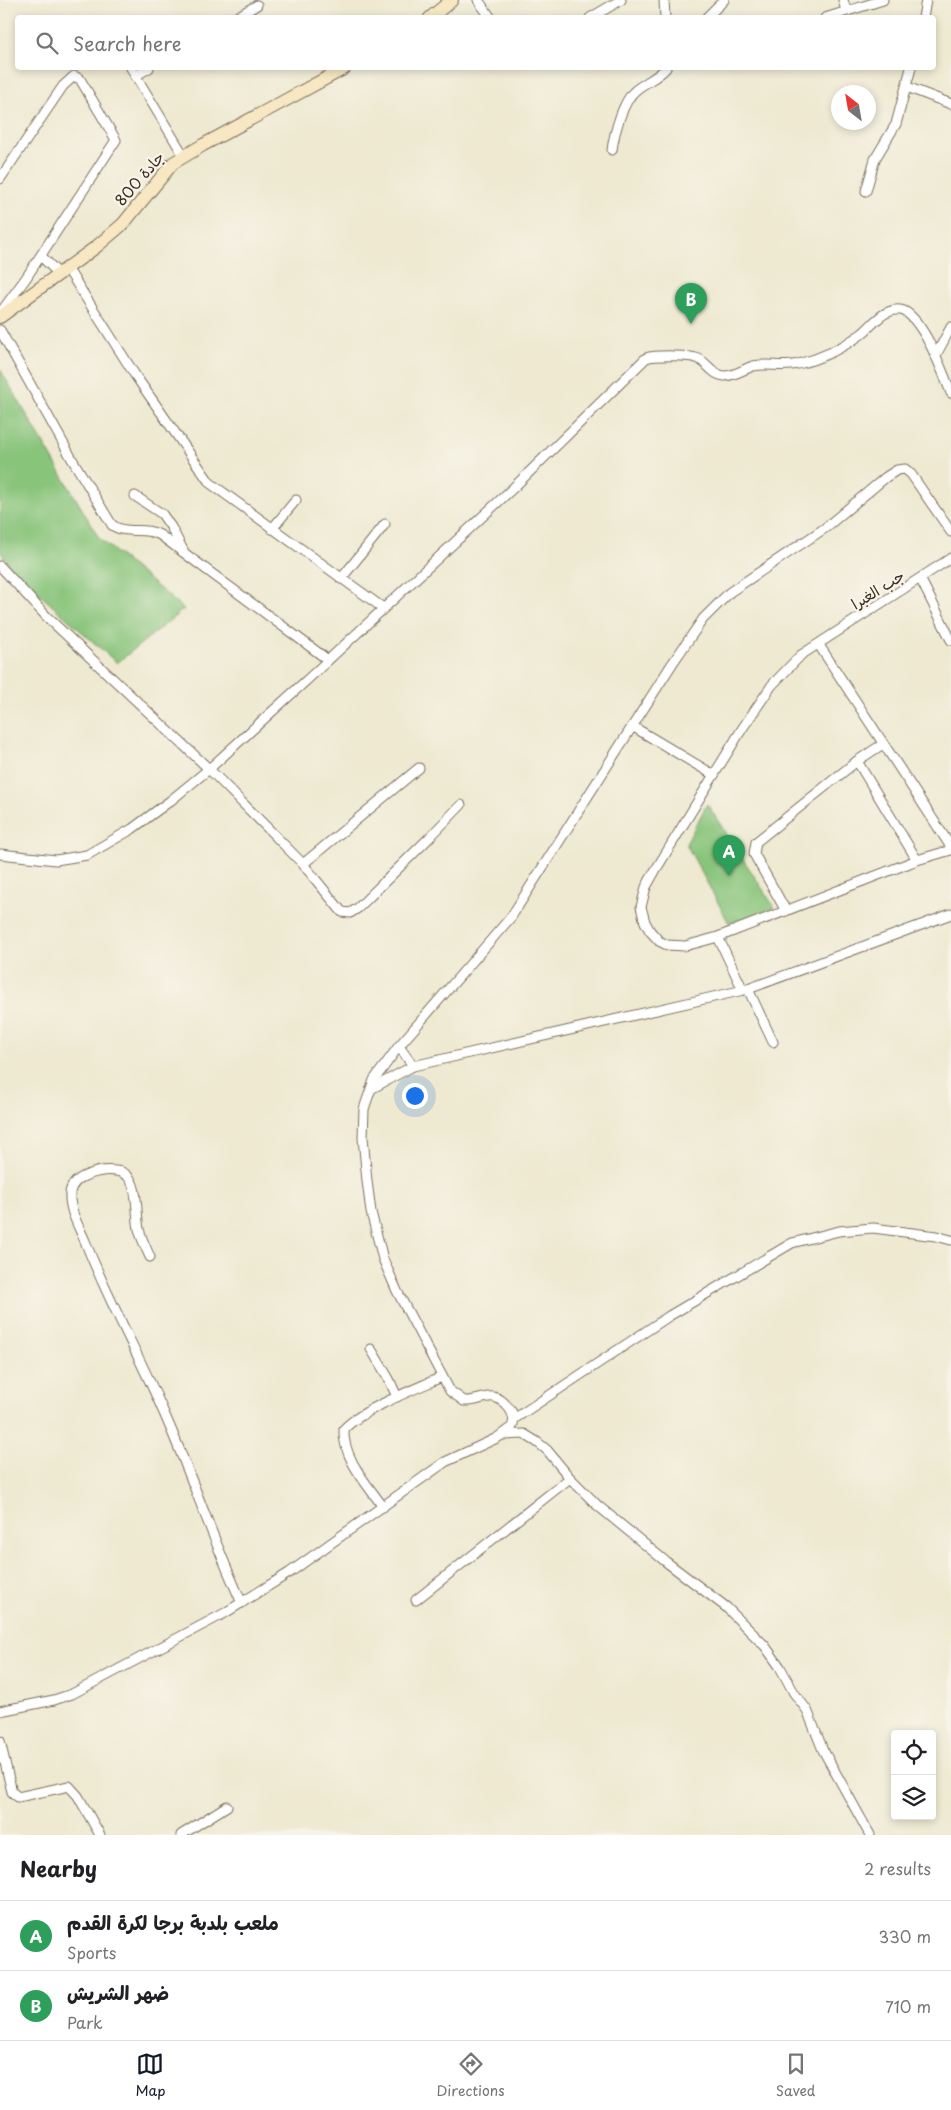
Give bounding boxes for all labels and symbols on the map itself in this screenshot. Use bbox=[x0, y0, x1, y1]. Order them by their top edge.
north arrow bbox=[831, 85, 876, 130]
street label: جادة 800 bbox=[109, 146, 169, 210]
pin: B bbox=[675, 283, 707, 324]
street label: جب الغبرا bbox=[846, 563, 908, 614]
pin: A bbox=[713, 835, 745, 876]
your location bbox=[402, 1083, 428, 1109]

